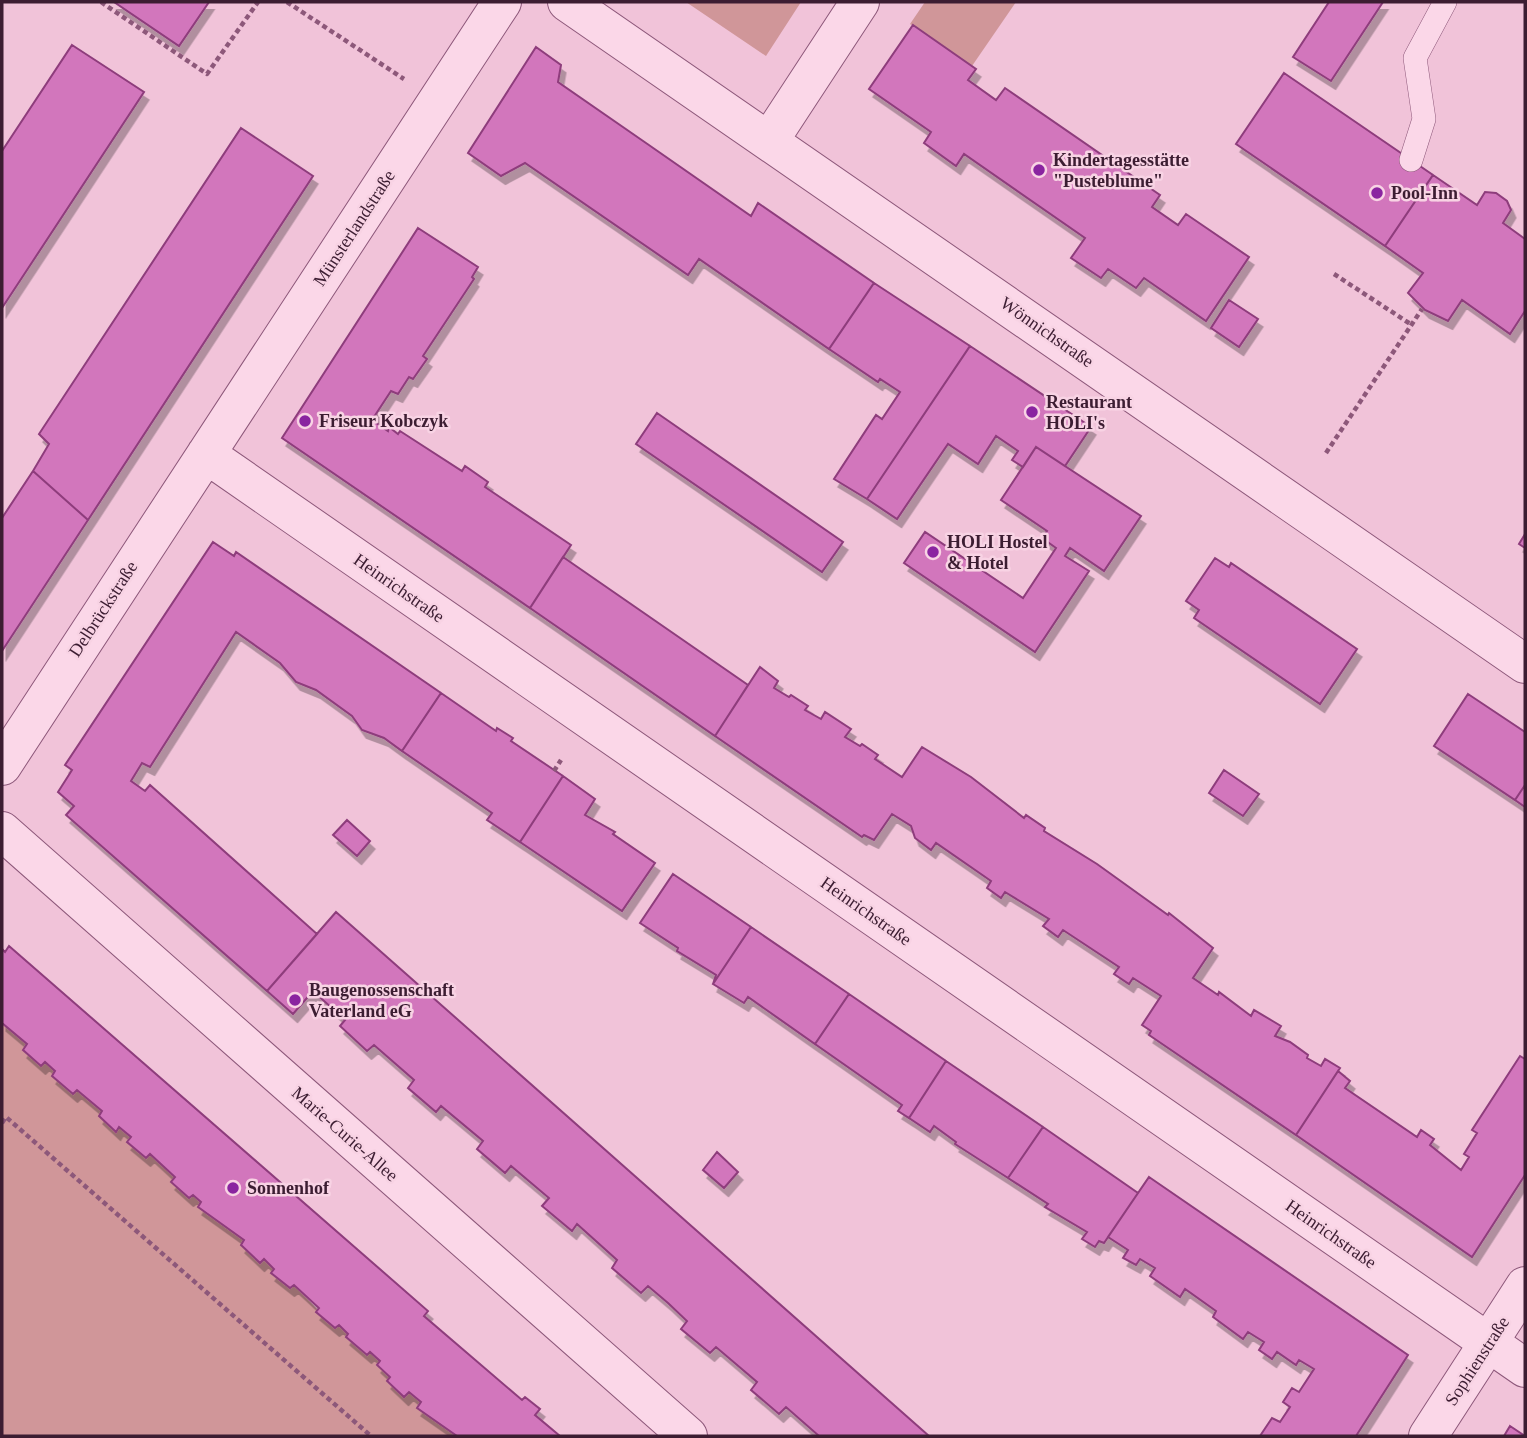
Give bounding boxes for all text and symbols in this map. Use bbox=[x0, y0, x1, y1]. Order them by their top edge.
place label: Kindertagesstätte "Pusteblume" bbox=[1053, 150, 1189, 191]
marker: Kindertagesstätte "Pusteblume" bbox=[1031, 162, 1047, 178]
street label: Münsterlandstraße bbox=[309, 166, 399, 290]
place label: Pool-Inn bbox=[1391, 183, 1458, 203]
marker: Pool-Inn bbox=[1369, 185, 1385, 201]
street label: Wönnichstraße bbox=[997, 293, 1097, 371]
place label: Restaurant HOLI's bbox=[1046, 392, 1132, 433]
marker: Restaurant HOLI's bbox=[1024, 404, 1040, 420]
place label: Friseur Kobczyk bbox=[319, 411, 448, 431]
marker: Friseur Kobczyk bbox=[297, 413, 313, 429]
place label: HOLI Hostel & Hotel bbox=[947, 532, 1048, 573]
marker: HOLI Hostel & Hotel bbox=[925, 544, 941, 560]
street label: Heinrichstraße bbox=[350, 549, 448, 627]
street label: Delbrückstraße bbox=[65, 557, 141, 661]
street label: Heinrichstraße bbox=[817, 872, 915, 950]
place label: Baugenossenschaft Vaterland eG bbox=[309, 980, 454, 1021]
marker: Baugenossenschaft Vaterland eG bbox=[287, 992, 303, 1008]
street label: Marie-Curie-Allee bbox=[288, 1083, 402, 1185]
place label: Sonnenhof bbox=[247, 1178, 330, 1198]
marker: Sonnenhof bbox=[225, 1180, 241, 1196]
street label: Heinrichstraße bbox=[1282, 1195, 1380, 1273]
street label: Sophienstraße bbox=[1441, 1313, 1513, 1409]

